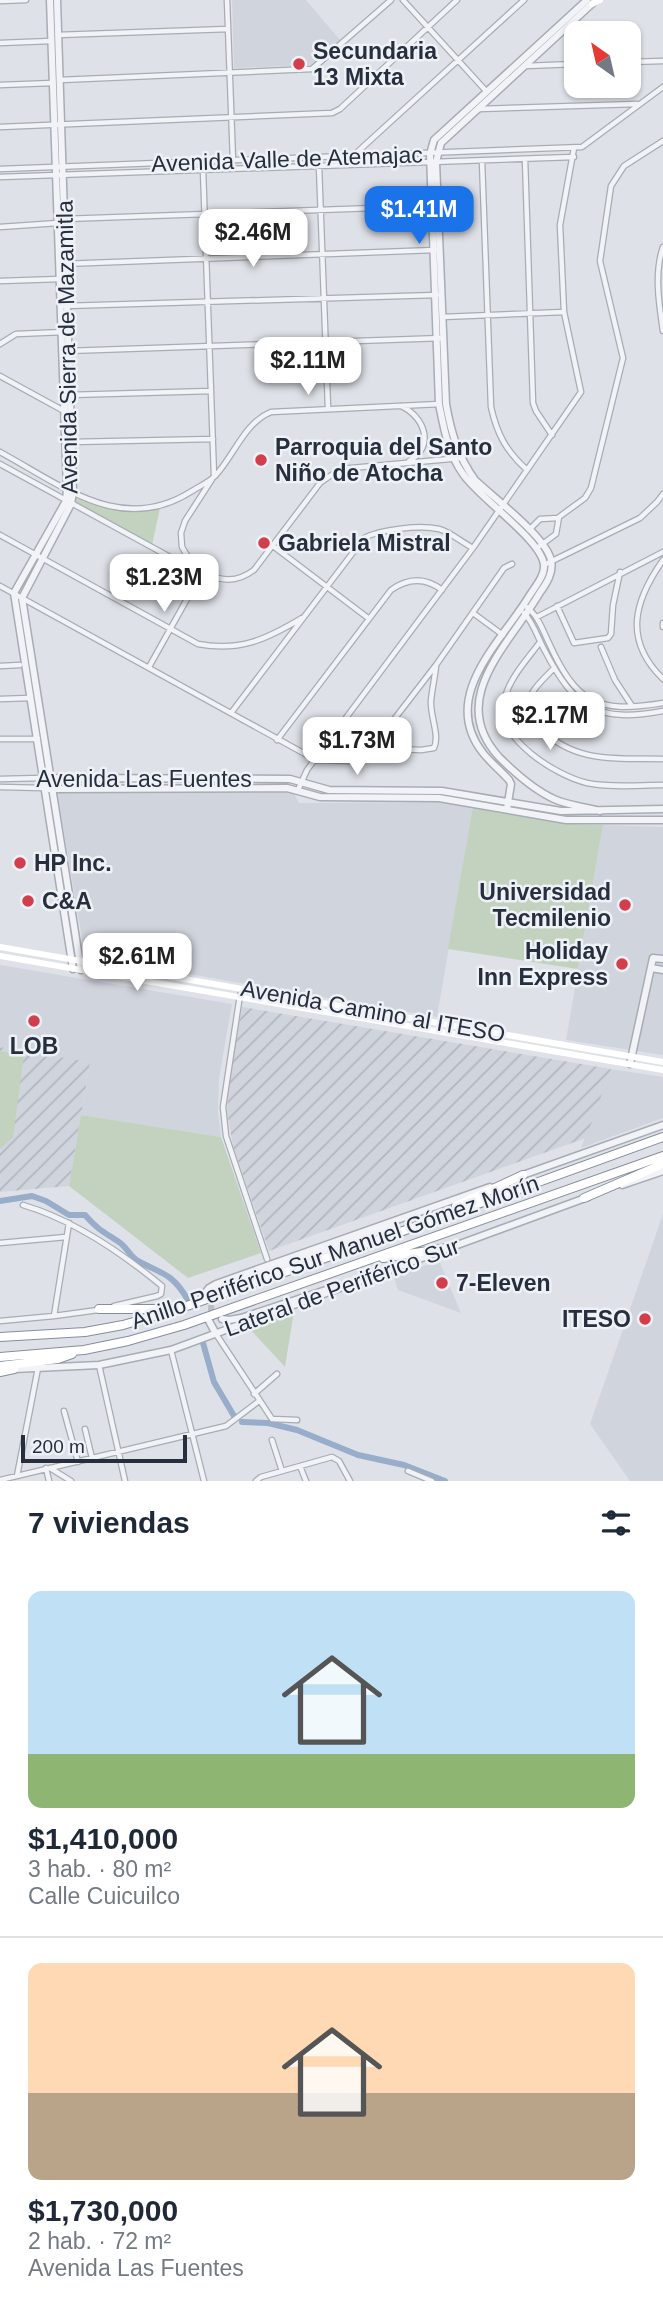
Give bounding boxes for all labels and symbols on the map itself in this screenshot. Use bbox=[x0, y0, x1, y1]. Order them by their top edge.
north arrow bbox=[564, 21, 640, 98]
place label: Secundaria 13 Mixta bbox=[313, 38, 437, 90]
marker: Secundaria 13 Mixta bbox=[291, 56, 307, 72]
street label: Avenida Valle de Atemajac bbox=[151, 141, 423, 177]
pin: $1.41M bbox=[362, 187, 476, 246]
street label: Avenida Sierra de Mazamitla bbox=[51, 200, 83, 494]
pin: $2.46M bbox=[196, 210, 310, 269]
pin: $2.11M bbox=[251, 338, 365, 397]
place label: Parroquia del Santo Niño de Atocha bbox=[275, 434, 492, 486]
marker: Parroquia del Santo Niño de Atocha bbox=[253, 452, 269, 468]
place label: Gabriela Mistral bbox=[278, 530, 451, 556]
marker: Gabriela Mistral bbox=[256, 535, 272, 551]
pin: $1.23M bbox=[107, 554, 221, 614]
pin: $2.17M bbox=[493, 692, 607, 752]
pin: $1.73M bbox=[300, 718, 414, 777]
street label: Avenida Las Fuentes bbox=[36, 766, 252, 792]
place label: HP Inc. bbox=[34, 850, 112, 876]
marker: HP Inc. bbox=[12, 855, 28, 871]
place label: Universidad Tecmilenio bbox=[479, 879, 611, 931]
place label: C&A bbox=[42, 888, 92, 914]
marker: C&A bbox=[20, 893, 36, 909]
marker: Universidad Tecmilenio bbox=[617, 897, 633, 913]
pin: $2.61M bbox=[80, 934, 194, 993]
place label: Holiday Inn Express bbox=[478, 938, 608, 990]
marker: Holiday Inn Express bbox=[614, 956, 630, 972]
street label: Avenida Camino al ITESO bbox=[239, 975, 507, 1047]
marker: LOB bbox=[26, 1013, 42, 1029]
place label: LOB bbox=[10, 1033, 58, 1059]
street label: Anillo Periférico Sur Manuel Gómez Morín bbox=[128, 1170, 542, 1334]
street label: Lateral de Periférico Sur bbox=[221, 1232, 463, 1342]
place label: 7-Eleven bbox=[456, 1270, 551, 1296]
marker: 7-Eleven bbox=[434, 1275, 450, 1291]
place label: ITESO bbox=[562, 1306, 631, 1332]
marker: ITESO bbox=[637, 1311, 653, 1327]
scale bar bbox=[21, 1432, 187, 1464]

